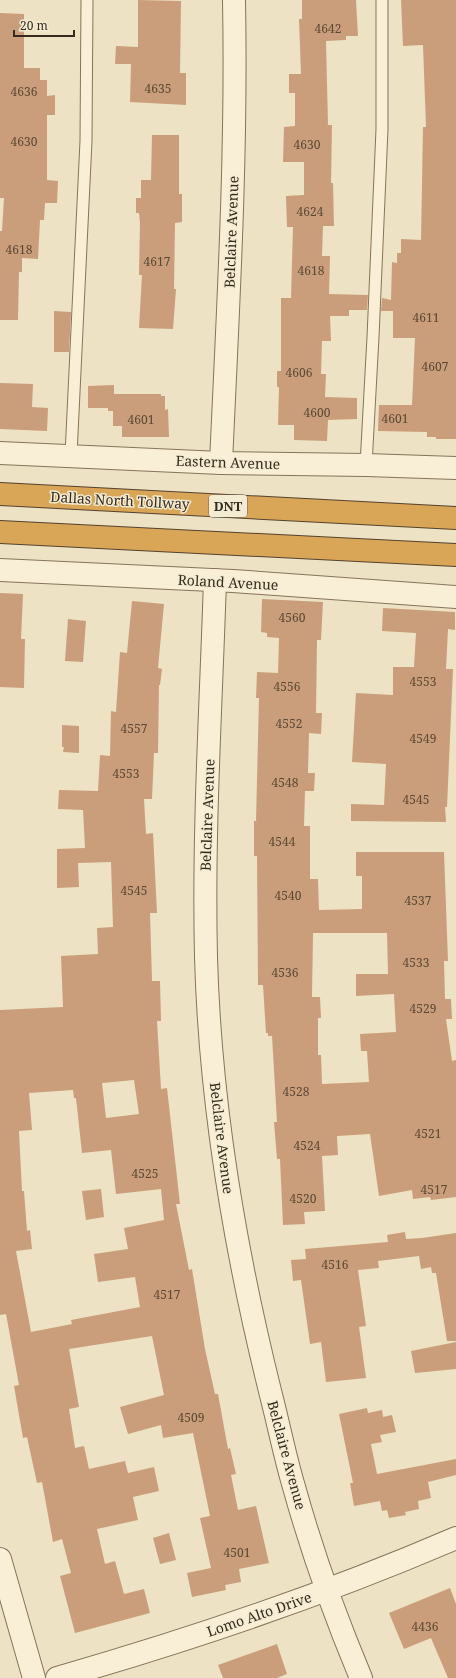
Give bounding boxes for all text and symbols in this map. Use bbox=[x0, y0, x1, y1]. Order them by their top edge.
scale bar bbox=[14, 12, 74, 38]
text: 20 m bbox=[20, 17, 48, 34]
house number: 4642 bbox=[315, 20, 341, 37]
house number: 4635 bbox=[145, 80, 171, 97]
house number: 4636 bbox=[11, 83, 38, 100]
house number: 4630 bbox=[11, 133, 38, 150]
house number: 4630 bbox=[294, 136, 321, 153]
street label: Belclaire Avenue bbox=[220, 176, 242, 288]
house number: 4624 bbox=[297, 203, 324, 220]
house number: 4618 bbox=[6, 241, 33, 258]
house number: 4617 bbox=[144, 253, 171, 270]
house number: 4618 bbox=[298, 262, 325, 279]
house number: 4611 bbox=[413, 309, 439, 326]
house number: 4607 bbox=[422, 358, 449, 375]
house number: 4606 bbox=[286, 364, 313, 381]
house number: 4600 bbox=[304, 404, 331, 421]
house number: 4601 bbox=[382, 410, 408, 427]
house number: 4601 bbox=[128, 411, 154, 428]
street label: Eastern Avenue bbox=[175, 451, 281, 473]
street label: Dallas North Tollway bbox=[50, 487, 190, 513]
road number: DNT bbox=[209, 495, 247, 517]
street label: Roland Avenue bbox=[177, 570, 279, 594]
house number: 4560 bbox=[279, 609, 306, 626]
house number: 4553 bbox=[410, 673, 437, 690]
house number: 4556 bbox=[274, 678, 301, 695]
house number: 4552 bbox=[276, 715, 302, 732]
house number: 4557 bbox=[121, 720, 148, 737]
house number: 4549 bbox=[410, 730, 436, 747]
street label: Belclaire Avenue bbox=[196, 759, 218, 871]
house number: 4553 bbox=[113, 765, 140, 782]
house number: 4548 bbox=[272, 774, 299, 791]
house number: 4545 bbox=[403, 791, 429, 808]
house number: 4544 bbox=[269, 833, 296, 850]
house number: 4545 bbox=[121, 882, 147, 899]
house number: 4540 bbox=[275, 887, 302, 904]
house number: 4537 bbox=[405, 892, 432, 909]
house number: 4533 bbox=[403, 954, 430, 971]
house number: 4536 bbox=[272, 964, 299, 981]
house number: 4529 bbox=[410, 1000, 436, 1017]
street label: Belclaire Avenue bbox=[206, 1081, 238, 1195]
house number: 4528 bbox=[283, 1083, 310, 1100]
house number: 4521 bbox=[415, 1125, 441, 1142]
house number: 4524 bbox=[294, 1137, 321, 1154]
house number: 4525 bbox=[132, 1165, 158, 1182]
house number: 4517 bbox=[421, 1181, 448, 1198]
house number: 4520 bbox=[290, 1190, 317, 1207]
house number: 4516 bbox=[322, 1256, 349, 1273]
house number: 4517 bbox=[154, 1286, 181, 1303]
street label: Belclaire Avenue bbox=[263, 1398, 311, 1512]
house number: 4509 bbox=[178, 1409, 204, 1426]
house number: 4501 bbox=[224, 1544, 250, 1561]
street label: Lomo Alto Drive bbox=[204, 1587, 314, 1641]
house number: 4436 bbox=[412, 1618, 439, 1635]

